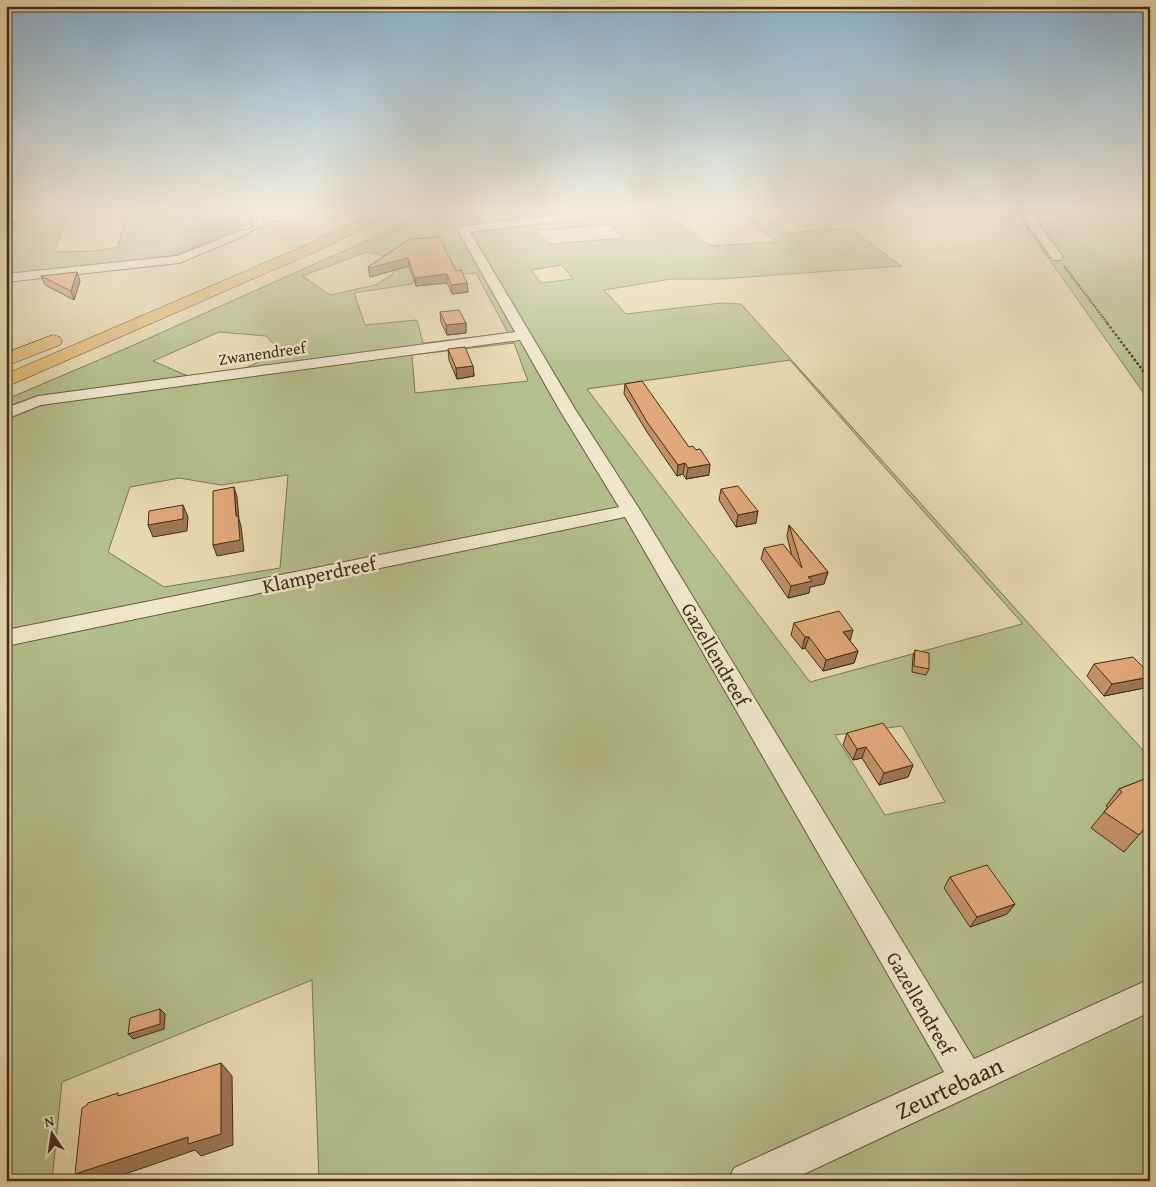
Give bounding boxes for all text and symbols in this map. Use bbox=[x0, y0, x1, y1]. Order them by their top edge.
street label: Zwanendreef bbox=[217, 335, 309, 371]
street label: Klamperdreef bbox=[260, 547, 381, 600]
street label: Gazellendreef bbox=[675, 597, 759, 713]
street label: Gazellendreef bbox=[880, 946, 964, 1062]
street label: Zeurtebaan bbox=[889, 1048, 1009, 1128]
north arrow bbox=[28, 1110, 78, 1160]
text: N bbox=[42, 1110, 57, 1132]

